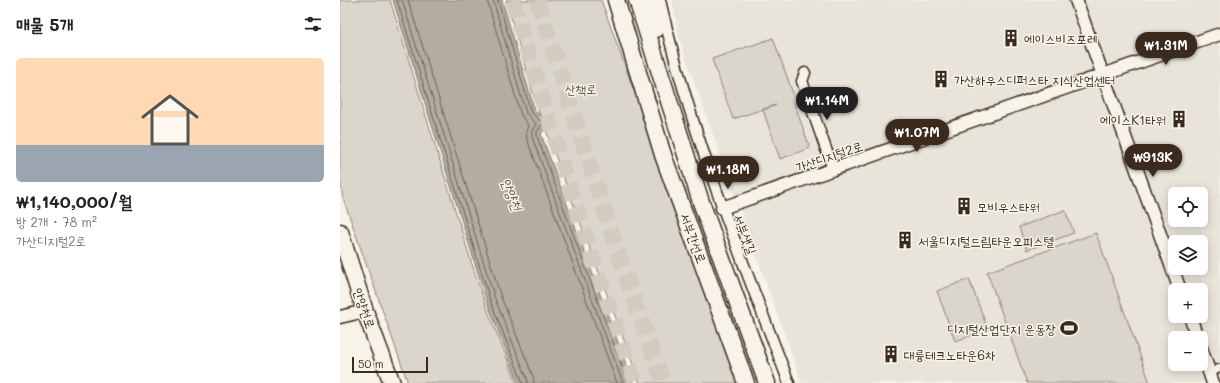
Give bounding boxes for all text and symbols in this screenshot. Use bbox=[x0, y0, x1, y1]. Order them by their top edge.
text: 매물 5개 bbox=[16, 13, 73, 35]
icon: filters bbox=[302, 13, 324, 35]
building icon: 에이스비즈포레 bbox=[1001, 28, 1021, 48]
place label: 에이스비즈포레 bbox=[1024, 30, 1097, 47]
pin: ₩1.31M bbox=[1133, 32, 1199, 66]
text: ₩1.31M bbox=[1144, 36, 1188, 53]
building icon: 가산하우스디퍼스타 지식산업센터 bbox=[931, 69, 951, 89]
place label: 가산하우스디퍼스타 지식산업센터 bbox=[954, 71, 1115, 88]
park label: 산책로 bbox=[565, 80, 597, 97]
icon: home bbox=[134, 84, 206, 156]
pin: ₩1.14M bbox=[794, 87, 860, 121]
text: ₩1.14M bbox=[805, 91, 849, 108]
building icon: 에이스K1타워 bbox=[1169, 109, 1189, 129]
place label: 에이스K1타워 bbox=[1100, 111, 1166, 128]
pin: ₩1.07M bbox=[884, 119, 950, 153]
text: ₩1.07M bbox=[894, 123, 940, 140]
street label: 가산디지털2로 bbox=[793, 137, 865, 175]
pin: ₩913K bbox=[1125, 144, 1181, 178]
text: ₩913K bbox=[1133, 148, 1173, 165]
pin: ₩1.18M bbox=[695, 156, 761, 190]
text: ₩1.18M bbox=[706, 160, 750, 177]
water label: 안양천 bbox=[497, 175, 528, 215]
map controls bbox=[1168, 187, 1208, 371]
button: locate bbox=[1168, 187, 1208, 227]
text: ₩1,140,000/월 bbox=[16, 190, 132, 212]
building icon: 모비우스타워 bbox=[954, 196, 974, 216]
place label: 모비우스타워 bbox=[977, 198, 1040, 215]
street label: 서부간선로 bbox=[677, 211, 711, 265]
street label: 서부샛길 bbox=[731, 211, 761, 257]
text: 방 2개 · 78 m² bbox=[16, 213, 97, 230]
building icon: 서울디지털드림타운오피스텔 bbox=[895, 230, 915, 250]
text: 가산디지털2로 bbox=[16, 232, 86, 249]
place label: 서울디지털드림타운오피스텔 bbox=[918, 232, 1055, 249]
button: layers bbox=[1168, 235, 1208, 275]
button: + bbox=[1168, 283, 1208, 323]
street label: 안양천로 bbox=[350, 285, 380, 331]
sports icon: 디지털산업단지 운동장 bbox=[1059, 318, 1079, 338]
place label: 디지털산업단지 운동장 bbox=[947, 320, 1056, 337]
button: − bbox=[1168, 331, 1208, 371]
building icon: 대륭테크노타운6차 bbox=[881, 344, 901, 364]
place label: 대륭테크노타운6차 bbox=[904, 346, 996, 363]
scale bar bbox=[352, 355, 428, 374]
text: 50 m bbox=[358, 356, 384, 371]

